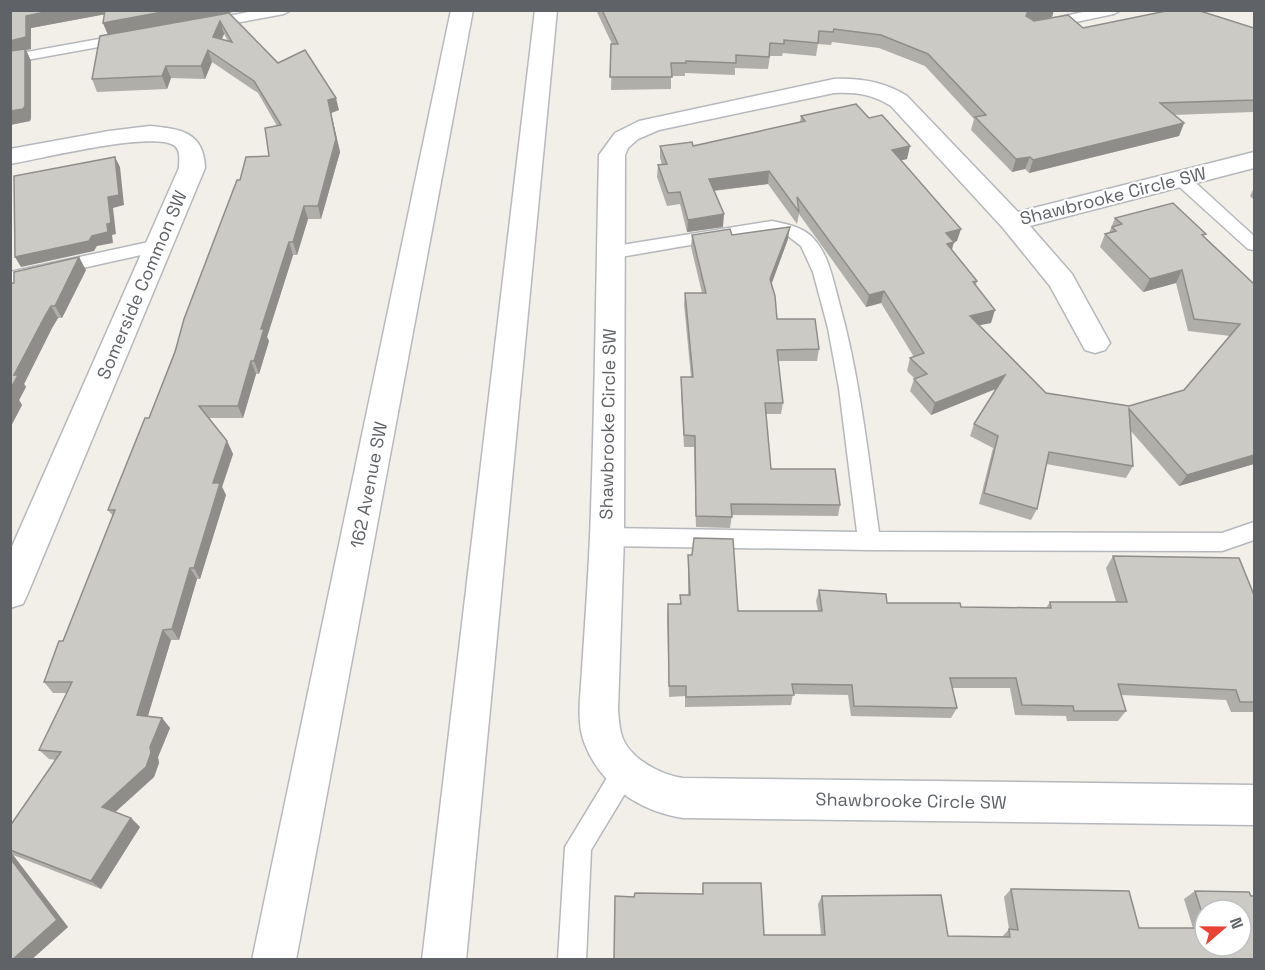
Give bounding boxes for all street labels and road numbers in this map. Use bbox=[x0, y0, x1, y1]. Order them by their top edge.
street label: Shawbrooke Circle SW bbox=[1017, 161, 1209, 230]
street label: Somerside Common SW bbox=[91, 187, 192, 383]
street label: Shawbrooke Circle SW bbox=[594, 328, 621, 520]
street label: 162 Avenue SW bbox=[345, 419, 392, 550]
street label: Shawbrooke Circle SW bbox=[815, 787, 1007, 814]

